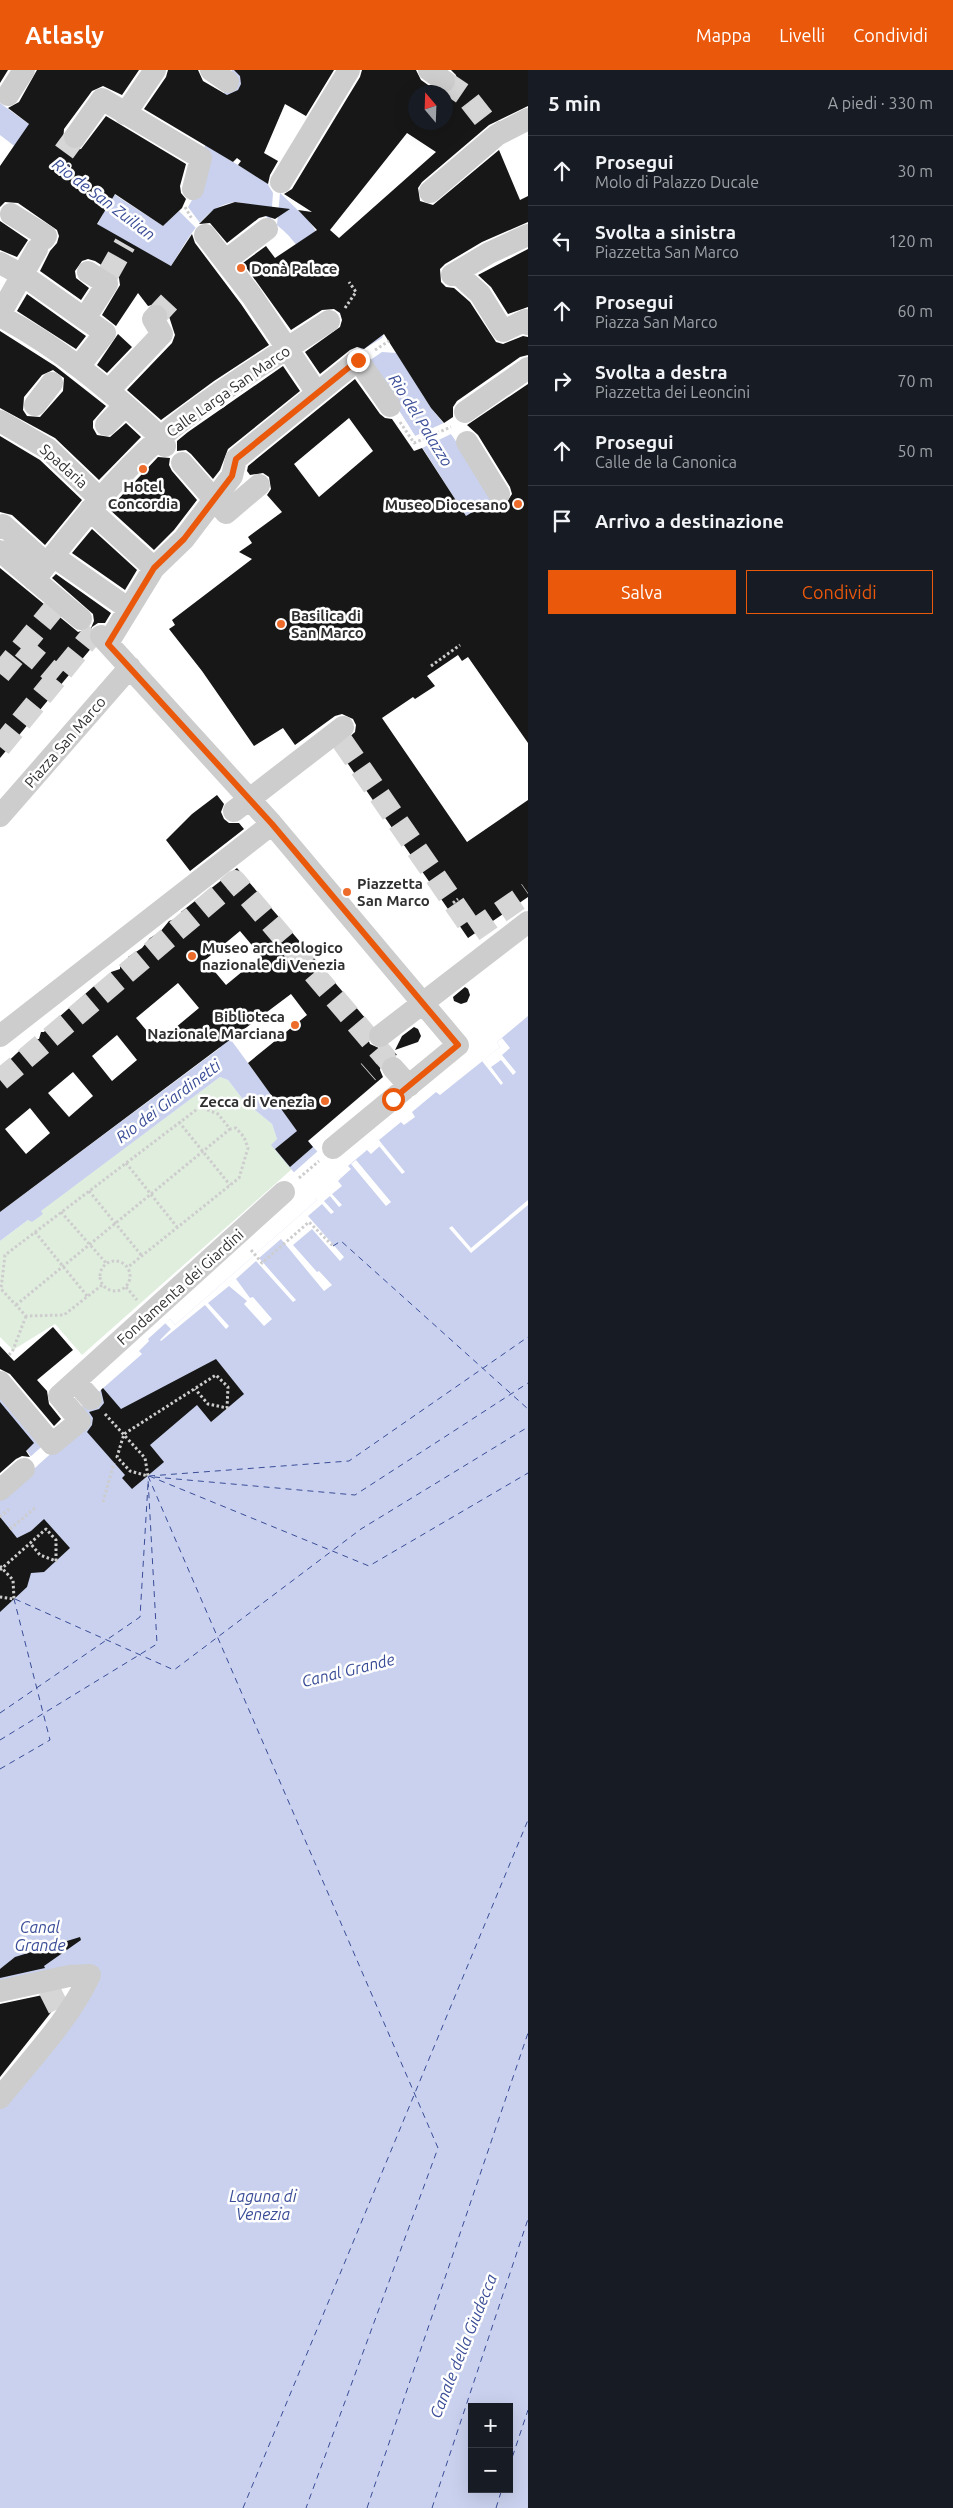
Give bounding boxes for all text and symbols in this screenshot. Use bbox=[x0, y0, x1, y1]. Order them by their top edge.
text: Atlasly bbox=[25, 22, 104, 49]
text: Mappa bbox=[696, 25, 751, 45]
text: Livelli bbox=[779, 25, 825, 45]
text: Condividi bbox=[853, 25, 928, 45]
north arrow bbox=[408, 85, 453, 130]
text: 5 min bbox=[548, 91, 601, 115]
text: A piedi · 330 m bbox=[828, 94, 933, 112]
text: Prosegui bbox=[595, 151, 674, 173]
water label: Rio de San Zuilian bbox=[49, 155, 159, 243]
icon: ahead bbox=[548, 157, 576, 185]
text: 30 m bbox=[897, 162, 933, 180]
text: Molo di Palazzo Ducale bbox=[595, 173, 759, 191]
text: Svolta a sinistra bbox=[595, 221, 736, 243]
icon: left bbox=[548, 227, 576, 255]
text: 120 m bbox=[888, 232, 933, 250]
text: Piazzetta San Marco bbox=[595, 243, 739, 261]
place label: Donà Palace bbox=[251, 260, 337, 277]
marker: Donà Palace bbox=[235, 262, 247, 274]
text: Prosegui bbox=[595, 291, 674, 313]
icon: ahead bbox=[548, 297, 576, 325]
text: 60 m bbox=[897, 302, 933, 320]
text: Piazza San Marco bbox=[595, 313, 718, 331]
street label: Calle Larga San Marco bbox=[163, 342, 293, 440]
route end bbox=[347, 349, 370, 372]
text: Svolta a destra bbox=[595, 361, 728, 383]
icon: right bbox=[548, 367, 576, 395]
water label: Rio del Palazzo bbox=[385, 371, 457, 470]
text: 70 m bbox=[897, 372, 933, 390]
text: Piazzetta dei Leoncini bbox=[595, 383, 750, 401]
text: Prosegui bbox=[595, 431, 674, 453]
icon: ahead bbox=[548, 437, 576, 465]
street label: Spadaria bbox=[37, 440, 91, 492]
text: 50 m bbox=[897, 442, 933, 460]
text: Calle de la Canonica bbox=[595, 453, 737, 471]
marker: Hotel Concordia bbox=[137, 463, 149, 475]
place label: Hotel Concordia bbox=[108, 478, 178, 512]
place label: Museo Diocesano bbox=[385, 496, 508, 513]
marker: Museo Diocesano bbox=[512, 498, 524, 510]
icon: arrive bbox=[548, 507, 576, 535]
text: Arrivo a destinazione bbox=[595, 510, 784, 532]
button: Salva bbox=[548, 570, 736, 614]
button: Condividi bbox=[746, 570, 933, 614]
place label: Basilica di San Marco bbox=[291, 607, 364, 641]
marker: Basilica di San Marco bbox=[275, 618, 287, 630]
street label: Piazza San Marco bbox=[21, 693, 109, 791]
place label: Piazzetta San Marco bbox=[357, 875, 430, 909]
marker: Piazzetta San Marco bbox=[341, 886, 353, 898]
place label: Museo archeologico nazionale di Venezia bbox=[202, 939, 345, 973]
marker: Museo archeologico nazionale di Venezia bbox=[186, 950, 198, 962]
place label: Biblioteca Nazionale Marciana bbox=[147, 1008, 285, 1042]
marker: Biblioteca Nazionale Marciana bbox=[289, 1019, 301, 1031]
water label: Rio dei Giardinetti bbox=[112, 1055, 225, 1146]
route start bbox=[382, 1088, 405, 1111]
place label: Zecca di Venezia bbox=[199, 1093, 315, 1110]
marker: Zecca di Venezia bbox=[319, 1095, 331, 1107]
street label: Fondamenta dei Giardini bbox=[113, 1226, 247, 1348]
water label: Canal Grande bbox=[300, 1650, 396, 1690]
water label: Canal Grande bbox=[14, 1918, 66, 1954]
water label: Laguna di Venezia bbox=[229, 2187, 298, 2223]
water label: Canale della Giudecca bbox=[426, 2271, 500, 2421]
map controls bbox=[468, 2403, 513, 2493]
button: + bbox=[468, 2403, 513, 2448]
button: − bbox=[468, 2448, 513, 2493]

